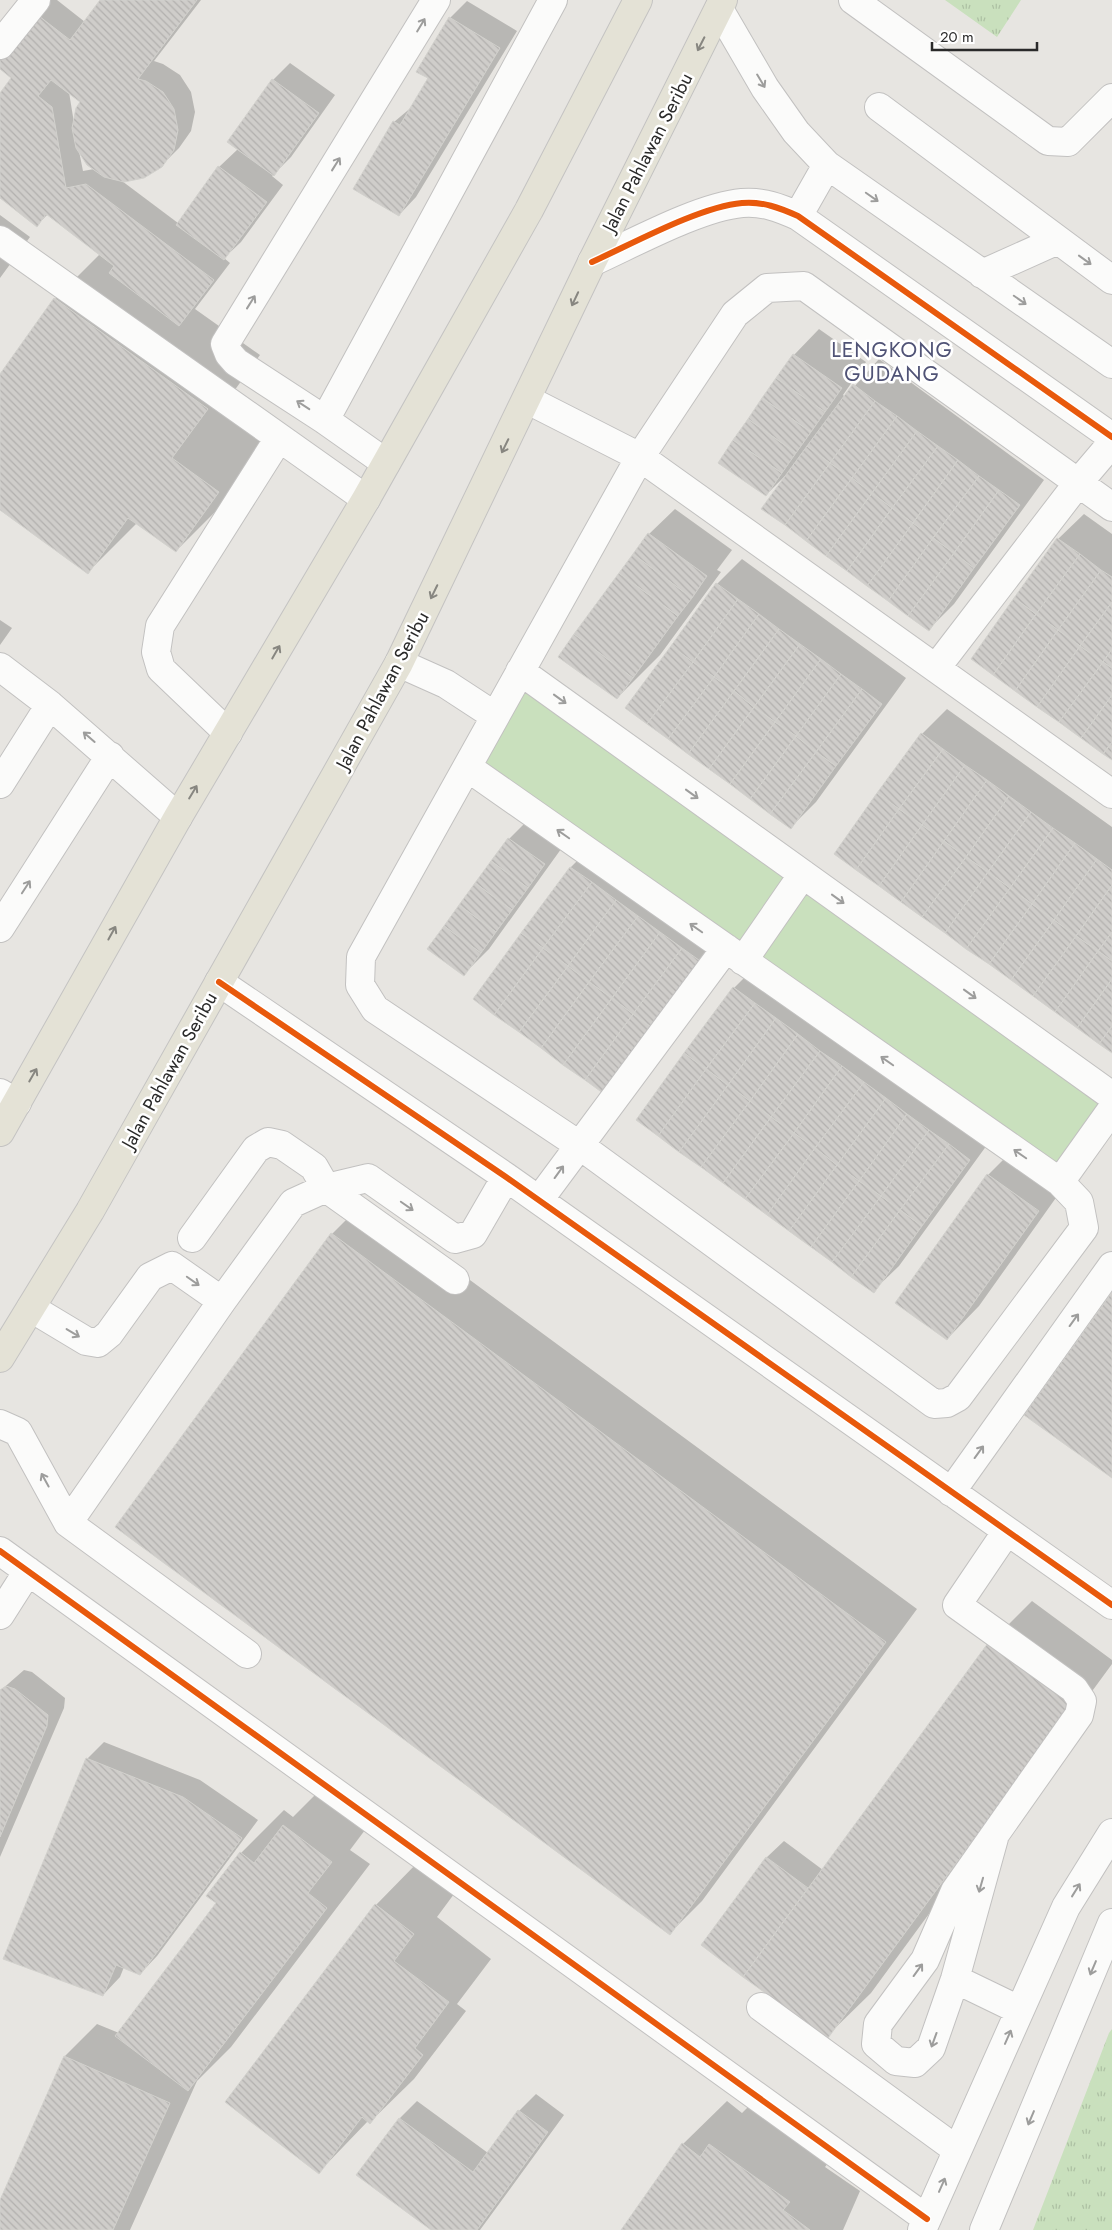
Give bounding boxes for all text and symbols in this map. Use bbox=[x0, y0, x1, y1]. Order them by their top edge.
one-way arrow bbox=[416, 19, 426, 33]
scale bar bbox=[932, 20, 1037, 52]
text: 20 m bbox=[940, 26, 974, 48]
one-way arrow bbox=[696, 36, 705, 51]
street label: Jalan Pahlawan Seribu bbox=[594, 68, 699, 239]
one-way arrow bbox=[757, 74, 767, 88]
one-way arrow bbox=[331, 157, 341, 171]
one-way arrow bbox=[865, 192, 879, 202]
one-way arrow bbox=[1078, 255, 1092, 265]
one-way arrow bbox=[570, 291, 579, 306]
one-way arrow bbox=[1013, 295, 1027, 305]
one-way arrow bbox=[246, 296, 256, 310]
district label: LENGKONG GUDANG bbox=[831, 335, 953, 389]
one-way arrow bbox=[296, 400, 310, 411]
one-way arrow bbox=[500, 438, 509, 453]
one-way arrow bbox=[429, 584, 438, 599]
street label: Jalan Pahlawan Seribu bbox=[328, 606, 436, 777]
one-way arrow bbox=[271, 645, 281, 660]
one-way arrow bbox=[553, 694, 566, 705]
one-way arrow bbox=[82, 732, 95, 743]
one-way arrow bbox=[189, 785, 199, 800]
one-way arrow bbox=[685, 789, 699, 799]
one-way arrow bbox=[556, 829, 570, 839]
one-way arrow bbox=[22, 881, 32, 895]
one-way arrow bbox=[831, 894, 845, 904]
one-way arrow bbox=[689, 923, 703, 933]
one-way arrow bbox=[108, 926, 118, 941]
street label: Jalan Pahlawan Seribu bbox=[114, 987, 224, 1156]
one-way arrow bbox=[963, 989, 977, 999]
one-way arrow bbox=[880, 1056, 894, 1066]
one-way arrow bbox=[28, 1067, 38, 1082]
one-way arrow bbox=[1013, 1149, 1027, 1159]
one-way arrow bbox=[554, 1165, 564, 1179]
one-way arrow bbox=[400, 1201, 414, 1211]
one-way arrow bbox=[186, 1276, 200, 1286]
one-way arrow bbox=[1069, 1313, 1079, 1327]
one-way arrow bbox=[65, 1328, 79, 1338]
one-way arrow bbox=[974, 1445, 984, 1459]
one-way arrow bbox=[39, 1473, 49, 1488]
one-way arrow bbox=[976, 1876, 986, 1892]
one-way arrow bbox=[1072, 1883, 1082, 1897]
one-way arrow bbox=[1088, 1960, 1098, 1975]
one-way arrow bbox=[913, 1963, 923, 1977]
one-way arrow bbox=[1003, 2030, 1013, 2045]
one-way arrow bbox=[929, 2032, 938, 2047]
one-way arrow bbox=[1025, 2110, 1035, 2125]
one-way arrow bbox=[937, 2178, 947, 2193]

